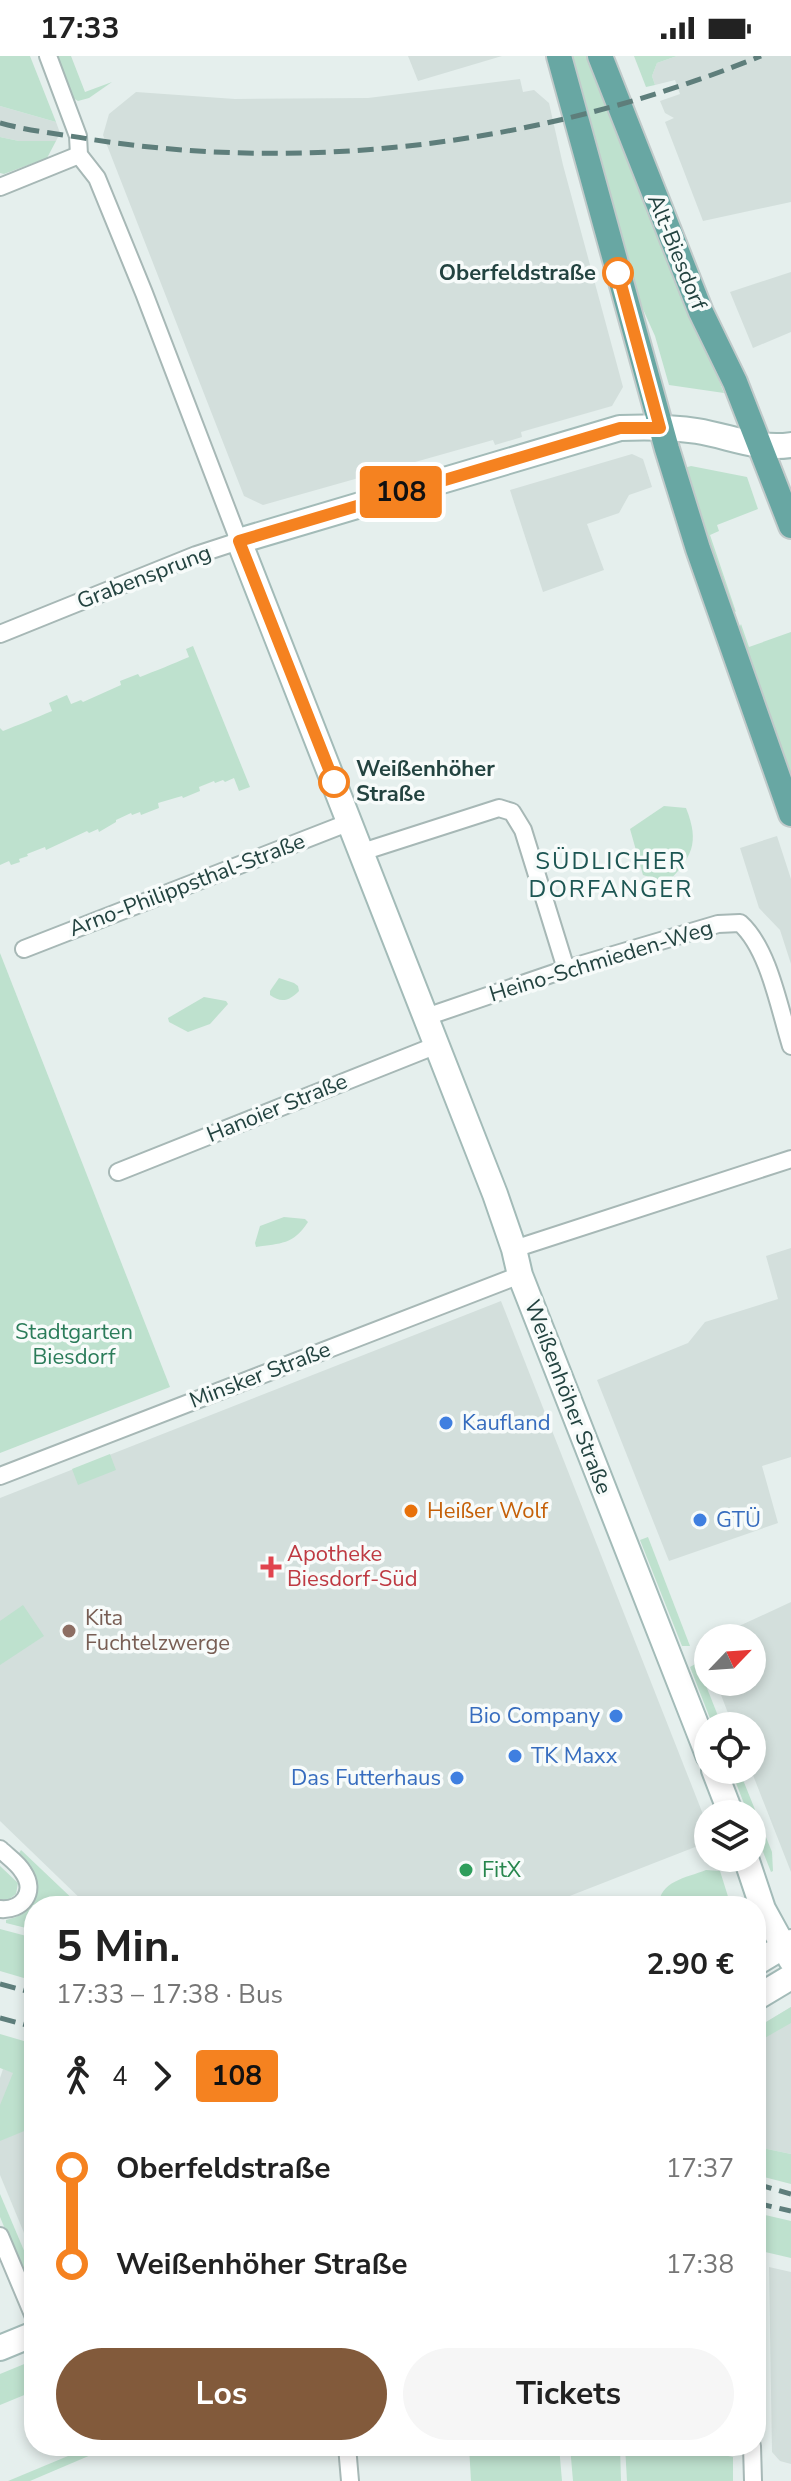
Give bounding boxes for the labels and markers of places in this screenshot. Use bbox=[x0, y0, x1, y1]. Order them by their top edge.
place label: Oberfeldstraße bbox=[439, 258, 596, 288]
marker: Oberfeldstraße bbox=[603, 258, 633, 288]
place label: Weißenhöher Straße bbox=[356, 754, 495, 809]
marker: Weißenhöher Straße bbox=[319, 767, 349, 797]
place label: Kaufland bbox=[462, 1408, 551, 1438]
marker: Kaufland bbox=[437, 1414, 455, 1432]
place label: Heißer Wolf bbox=[427, 1496, 549, 1526]
marker: Heißer Wolf bbox=[402, 1502, 420, 1520]
place label: GTÜ bbox=[716, 1505, 761, 1535]
marker: GTÜ bbox=[691, 1511, 709, 1529]
place label: Apotheke Biesdorf-Süd bbox=[287, 1539, 418, 1594]
marker: Apotheke Biesdorf-Süd bbox=[262, 1558, 280, 1576]
place label: Kita Fuchtelzwerge bbox=[85, 1603, 230, 1658]
marker: Kita Fuchtelzwerge bbox=[60, 1622, 78, 1640]
place label: Bio Company bbox=[469, 1701, 601, 1731]
marker: Bio Company bbox=[607, 1707, 625, 1725]
place label: TK Maxx bbox=[531, 1741, 618, 1771]
marker: TK Maxx bbox=[506, 1747, 524, 1765]
place label: Das Futterhaus bbox=[291, 1763, 441, 1793]
marker: Das Futterhaus bbox=[448, 1769, 466, 1787]
place label: FitX bbox=[482, 1855, 522, 1885]
marker: FitX bbox=[457, 1861, 475, 1879]

